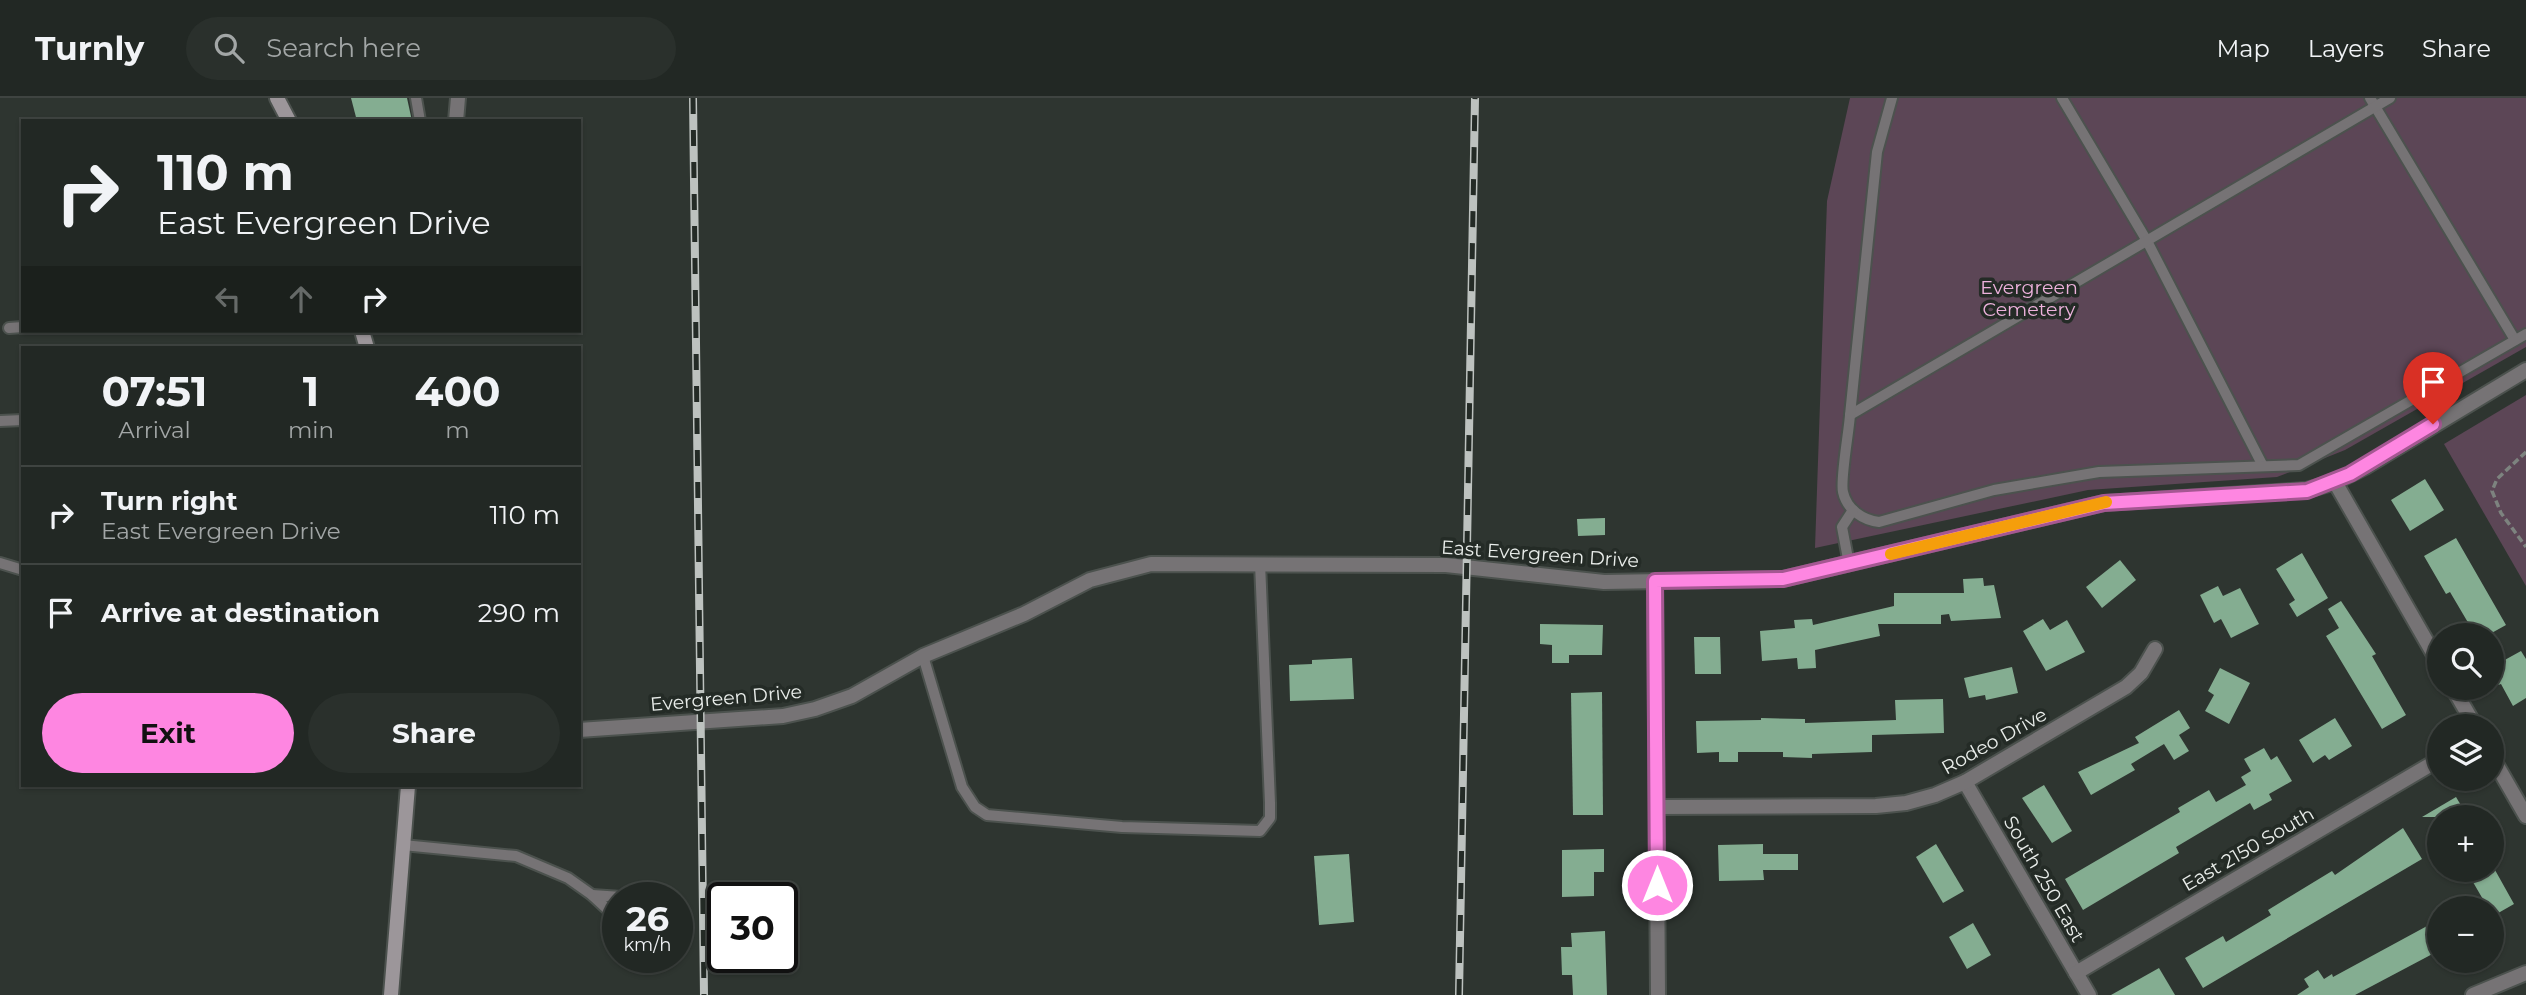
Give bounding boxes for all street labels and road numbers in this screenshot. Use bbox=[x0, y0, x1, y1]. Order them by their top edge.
street label: East Evergreen Drive bbox=[1440, 536, 1640, 572]
street label: Evergreen Drive bbox=[649, 680, 803, 716]
street label: Rodeo Drive bbox=[1937, 703, 2051, 779]
street label: East 2150 South bbox=[2178, 802, 2318, 896]
street label: South 250 East bbox=[1999, 812, 2090, 946]

